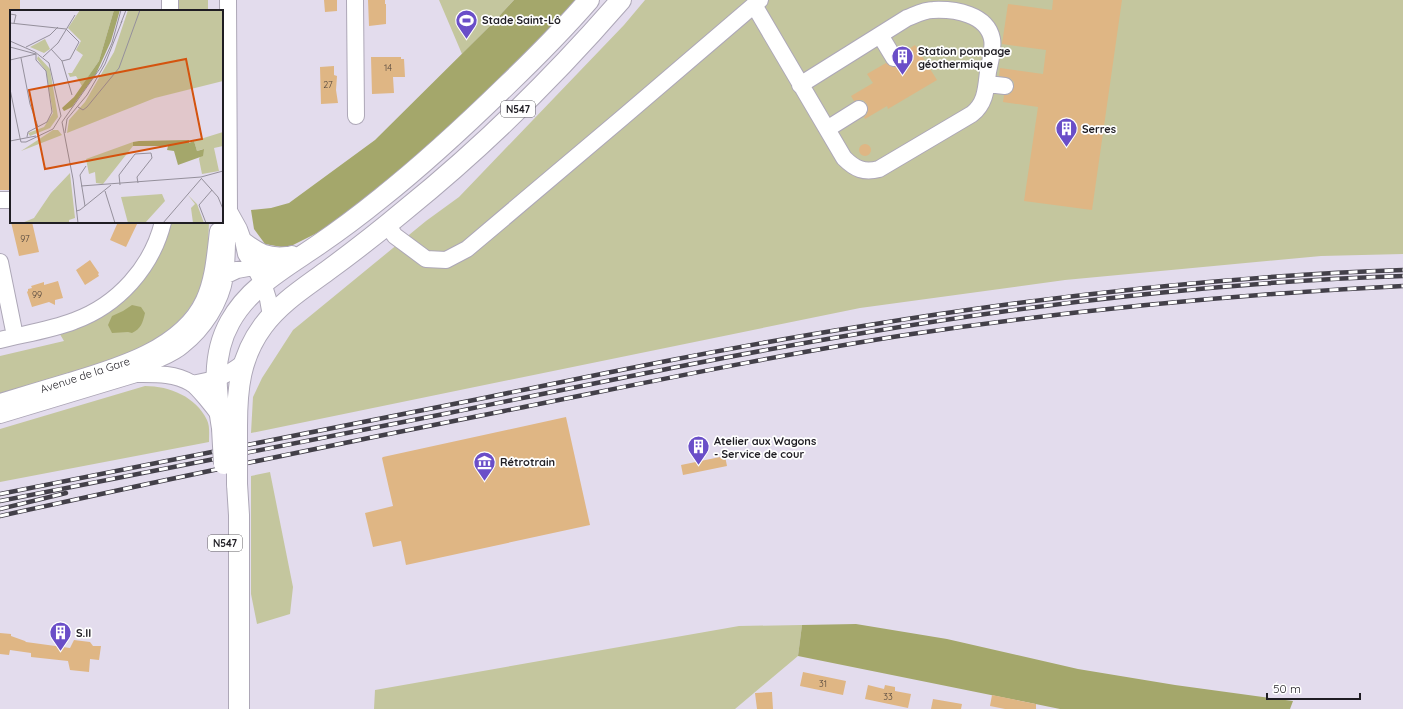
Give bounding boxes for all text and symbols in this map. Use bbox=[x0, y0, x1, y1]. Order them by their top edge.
sports icon: Stade Saint-Lô bbox=[453, 7, 479, 40]
inset map bbox=[10, 10, 223, 223]
place label: Stade Saint-Lô bbox=[482, 13, 561, 27]
building icon: Station pompage géothermique bbox=[889, 44, 915, 77]
place label: Station pompage géothermique bbox=[918, 44, 1011, 71]
house number: 14 bbox=[384, 62, 392, 73]
house number: 27 bbox=[323, 79, 333, 90]
road number: N547 bbox=[501, 101, 535, 117]
building icon: Serres bbox=[1053, 116, 1079, 149]
place label: Serres bbox=[1082, 122, 1116, 136]
house number: 97 bbox=[20, 233, 30, 244]
house number: 99 bbox=[32, 289, 42, 300]
street label: Avenue de la Gare bbox=[38, 354, 132, 396]
building icon: Atelier aux Wagons - Service de cour bbox=[685, 434, 711, 467]
place label: Atelier aux Wagons - Service de cour bbox=[714, 434, 816, 461]
museum icon: Rétrotrain bbox=[471, 449, 497, 482]
place label: Rétrotrain bbox=[500, 455, 555, 469]
road number: N547 bbox=[208, 535, 242, 551]
building icon: S.II bbox=[48, 620, 74, 653]
place label: S.II bbox=[76, 626, 91, 640]
scale bar bbox=[1267, 675, 1360, 701]
house number: 31 bbox=[819, 678, 827, 689]
text: 50 m bbox=[1273, 681, 1301, 696]
house number: 33 bbox=[883, 691, 893, 702]

